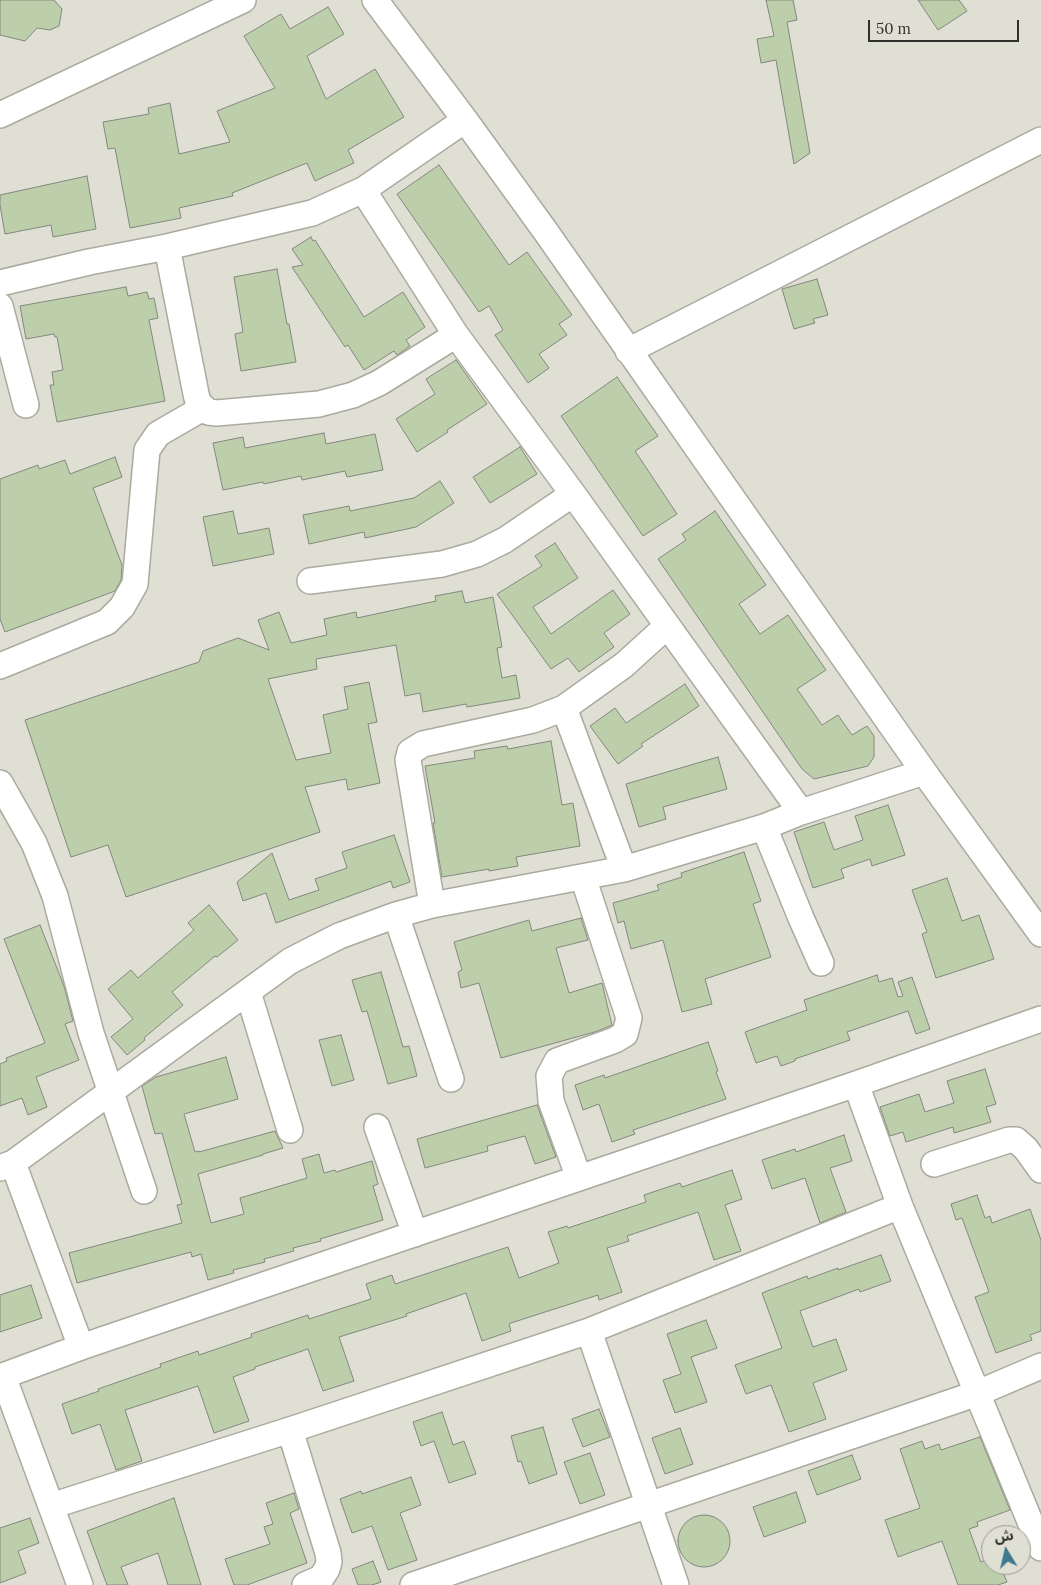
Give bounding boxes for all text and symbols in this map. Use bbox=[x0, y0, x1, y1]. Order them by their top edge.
scale bar bbox=[871, 10, 1022, 42]
text: 50 m bbox=[876, 19, 911, 38]
north arrow bbox=[981, 1525, 1031, 1575]
text: ش bbox=[993, 1526, 1015, 1547]

